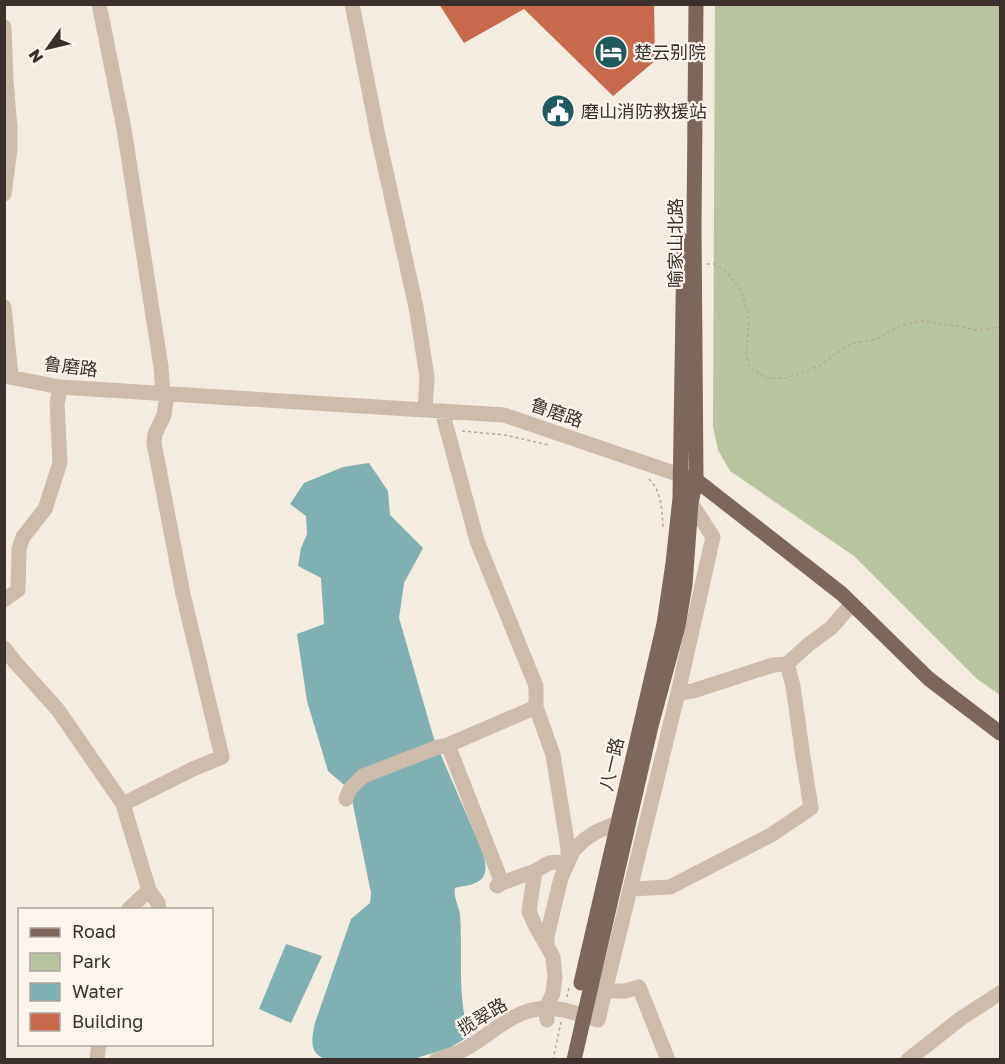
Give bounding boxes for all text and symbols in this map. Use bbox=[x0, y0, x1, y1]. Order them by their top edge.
north arrow bbox=[18, 18, 78, 78]
hotel icon: 楚云别院 bbox=[593, 34, 629, 70]
place label: 楚云别院 bbox=[634, 41, 706, 63]
text: N bbox=[24, 46, 47, 67]
public building icon: 磨山消防救援站 bbox=[540, 93, 576, 129]
place label: 磨山消防救援站 bbox=[581, 100, 707, 122]
street label: 喻家山北路 bbox=[664, 198, 686, 288]
street label: 鲁磨路 bbox=[43, 352, 99, 380]
street label: 鲁磨路 bbox=[528, 393, 586, 431]
street label: 八一路 bbox=[594, 735, 628, 793]
legend bbox=[18, 908, 213, 1046]
text: Road bbox=[72, 920, 116, 942]
text: Park bbox=[72, 950, 111, 972]
text: Water bbox=[72, 980, 123, 1002]
street label: 揽翠路 bbox=[453, 993, 511, 1039]
text: Building bbox=[72, 1010, 143, 1032]

